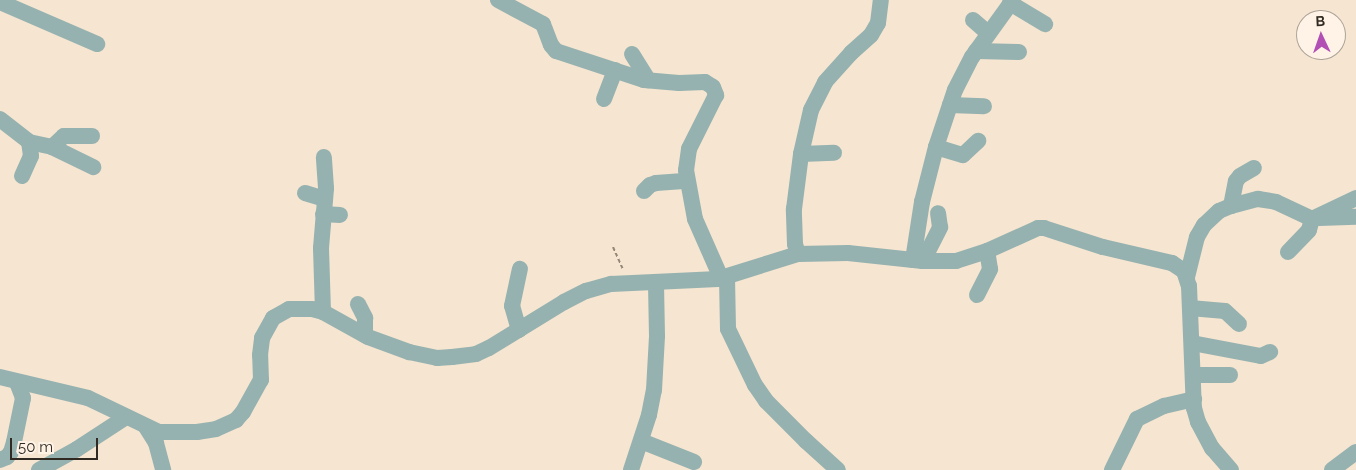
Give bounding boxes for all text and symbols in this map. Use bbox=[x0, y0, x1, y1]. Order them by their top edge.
north arrow bbox=[1296, 10, 1346, 60]
text: B bbox=[1315, 13, 1325, 29]
scale bar bbox=[12, 428, 100, 460]
text: 50 m bbox=[18, 438, 53, 456]

